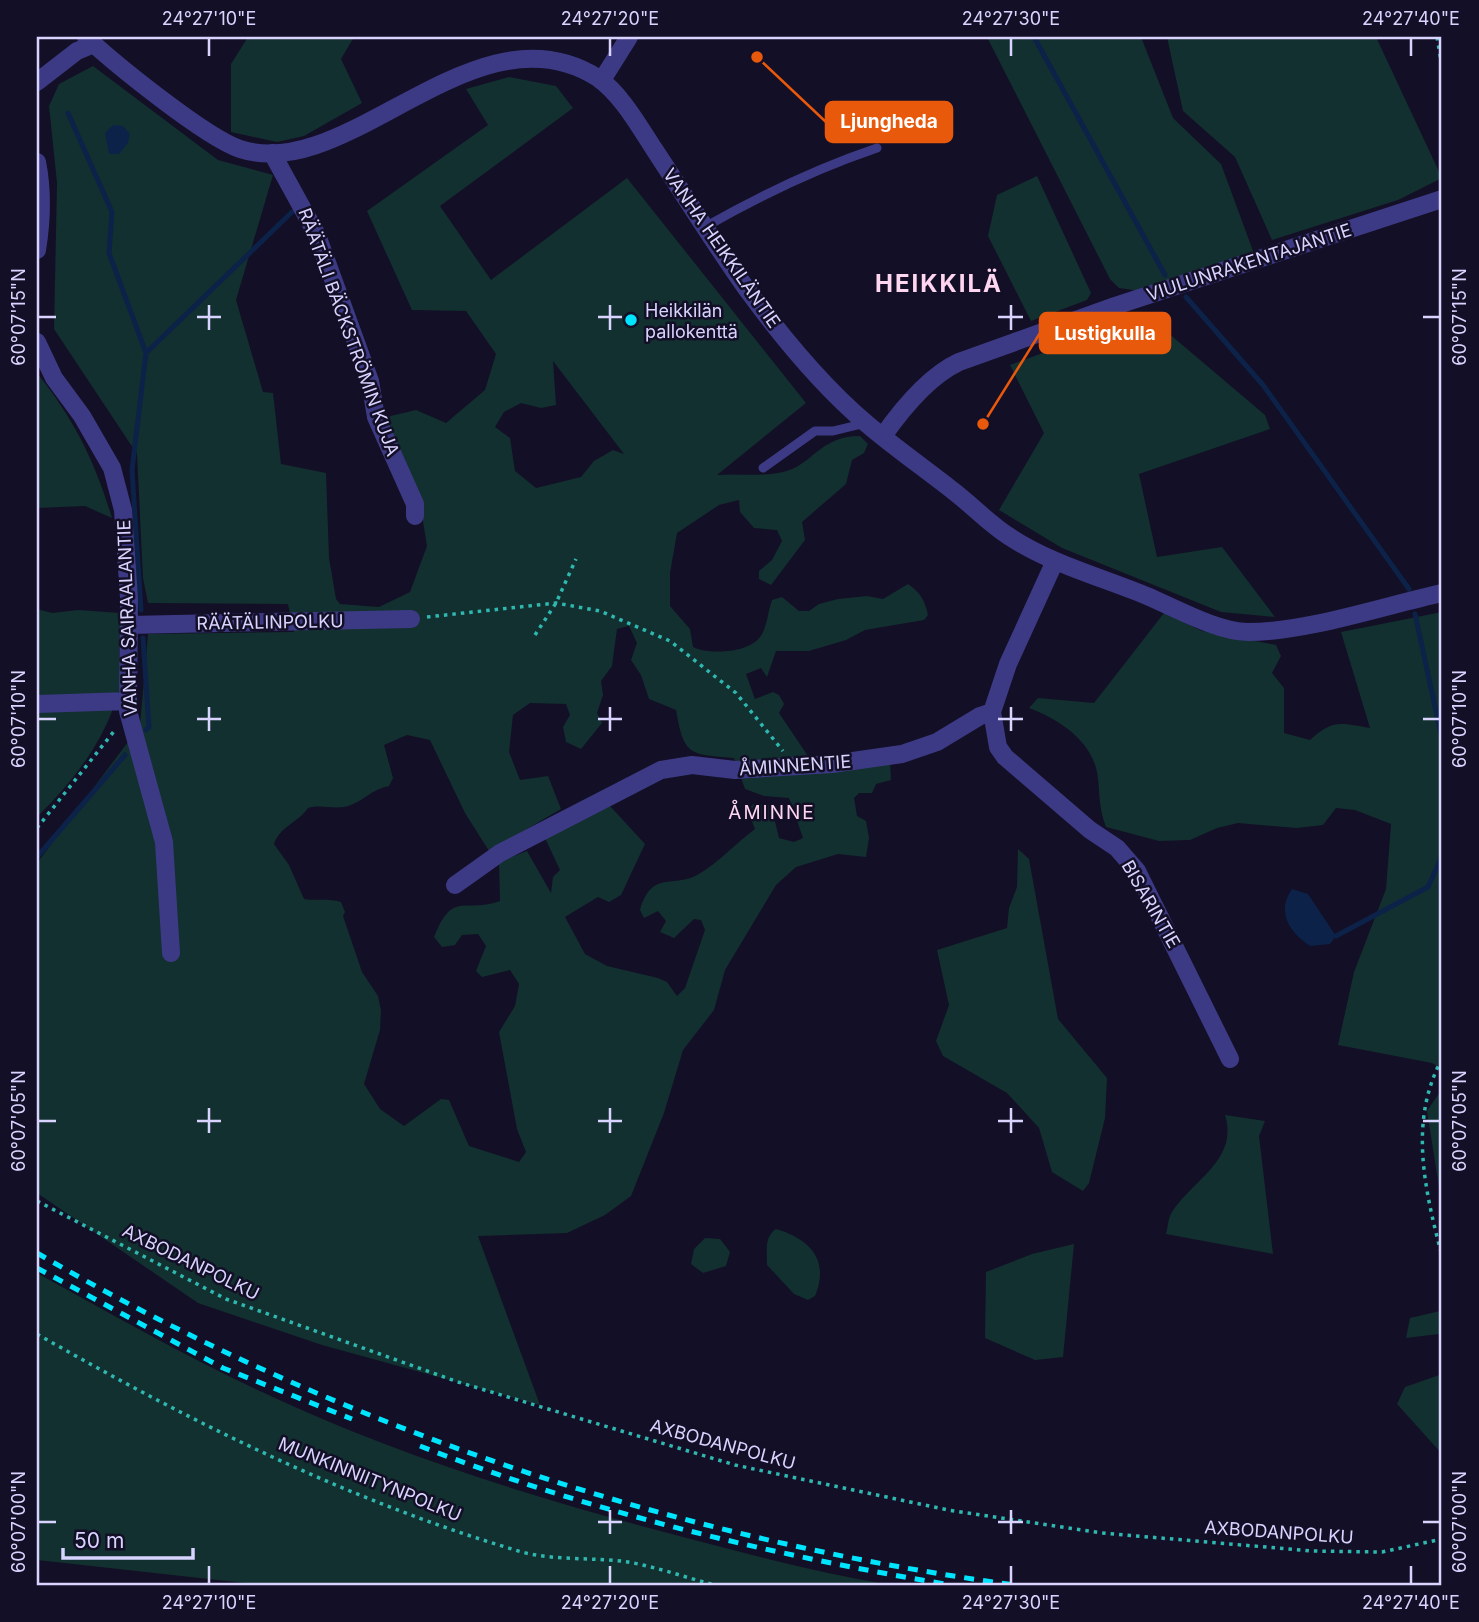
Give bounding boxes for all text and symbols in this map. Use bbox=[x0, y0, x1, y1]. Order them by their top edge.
text: 24°27'10"E bbox=[162, 8, 256, 29]
text: 24°27'20"E bbox=[561, 8, 659, 29]
text: 24°27'30"E bbox=[962, 8, 1060, 29]
text: 24°27'40"E bbox=[1362, 8, 1460, 29]
callout: Ljungheda bbox=[826, 102, 952, 142]
text: Ljungheda bbox=[840, 110, 938, 133]
street label: VANHA HEIKKILÄNTIE bbox=[659, 164, 786, 332]
street label: RÄÄTÄLI BÄCKSTRÖMIN KUJA bbox=[294, 205, 405, 459]
street label: VIULUNRAKENTAJANTIE bbox=[1144, 219, 1354, 305]
text: 60°07'15"N bbox=[8, 268, 29, 366]
district label: HEIKKILÄ bbox=[875, 268, 1003, 298]
text: 60°07'15"N bbox=[1449, 268, 1470, 366]
place label: Heikkilän pallokenttä bbox=[645, 300, 738, 342]
marker: Heikkilän pallokenttä bbox=[623, 312, 639, 328]
callout: Lustigkulla bbox=[1040, 313, 1170, 353]
text: Lustigkulla bbox=[1054, 322, 1156, 345]
street label: VANHA SAIRAALANTIE bbox=[113, 519, 141, 717]
street label: RÄÄTÄLINPOLKU bbox=[196, 609, 344, 634]
text: 60°07'10"N bbox=[8, 670, 29, 768]
text: 60°07'10"N bbox=[1449, 670, 1470, 768]
street label: ÅMINNENTIE bbox=[738, 749, 852, 779]
district label: ÅMINNE bbox=[728, 799, 816, 824]
street label: BISARINTIE bbox=[1117, 856, 1185, 952]
text: 60°07'05"N bbox=[8, 1070, 29, 1172]
text: 60°07'05"N bbox=[1449, 1070, 1470, 1172]
street label: AXBODANPOLKU bbox=[119, 1220, 263, 1304]
street label: AXBODANPOLKU bbox=[648, 1415, 798, 1473]
street label: MUNKINNIITYNPOLKU bbox=[275, 1433, 465, 1525]
text: 60°07'00"N bbox=[8, 1471, 29, 1573]
text: 60°07'00"N bbox=[1449, 1471, 1470, 1573]
street label: AXBODANPOLKU bbox=[1204, 1516, 1354, 1548]
scale bar bbox=[63, 1517, 192, 1561]
text: 50 m bbox=[74, 1528, 124, 1553]
text: 24°27'10"E bbox=[162, 1592, 256, 1613]
text: 24°27'20"E bbox=[561, 1592, 659, 1613]
text: 24°27'30"E bbox=[962, 1592, 1060, 1613]
text: 24°27'40"E bbox=[1362, 1592, 1460, 1613]

